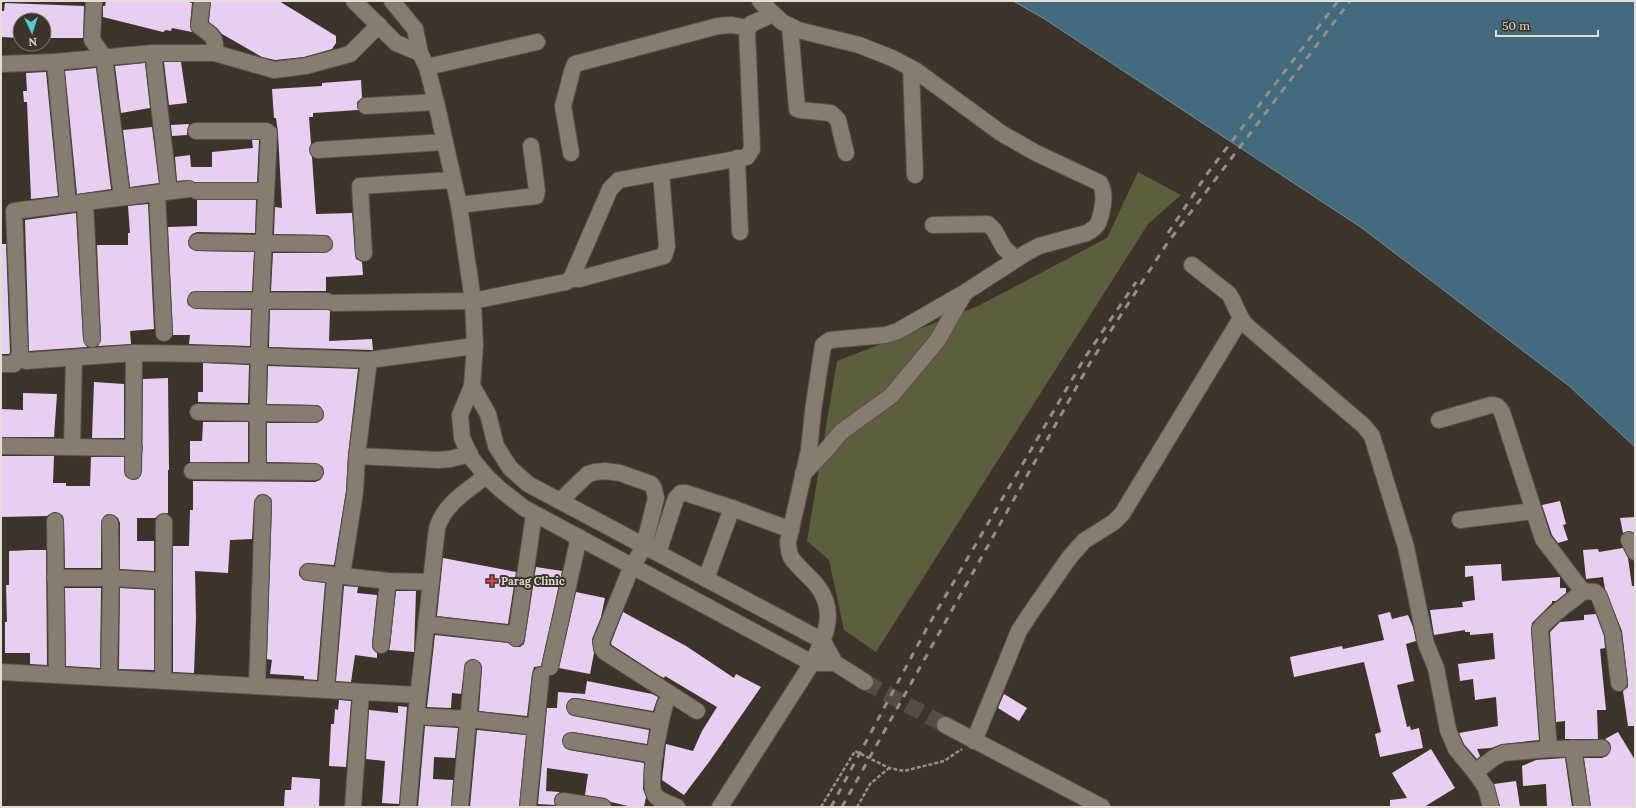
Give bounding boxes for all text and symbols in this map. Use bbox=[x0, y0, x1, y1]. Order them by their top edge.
north arrow bbox=[12, 12, 52, 52]
scale bar bbox=[1496, 12, 1598, 38]
text: 50 m bbox=[1502, 18, 1530, 33]
text: N bbox=[27, 35, 37, 49]
place label: Parag Clinic bbox=[501, 574, 565, 588]
marker: Parag Clinic bbox=[486, 575, 498, 587]

